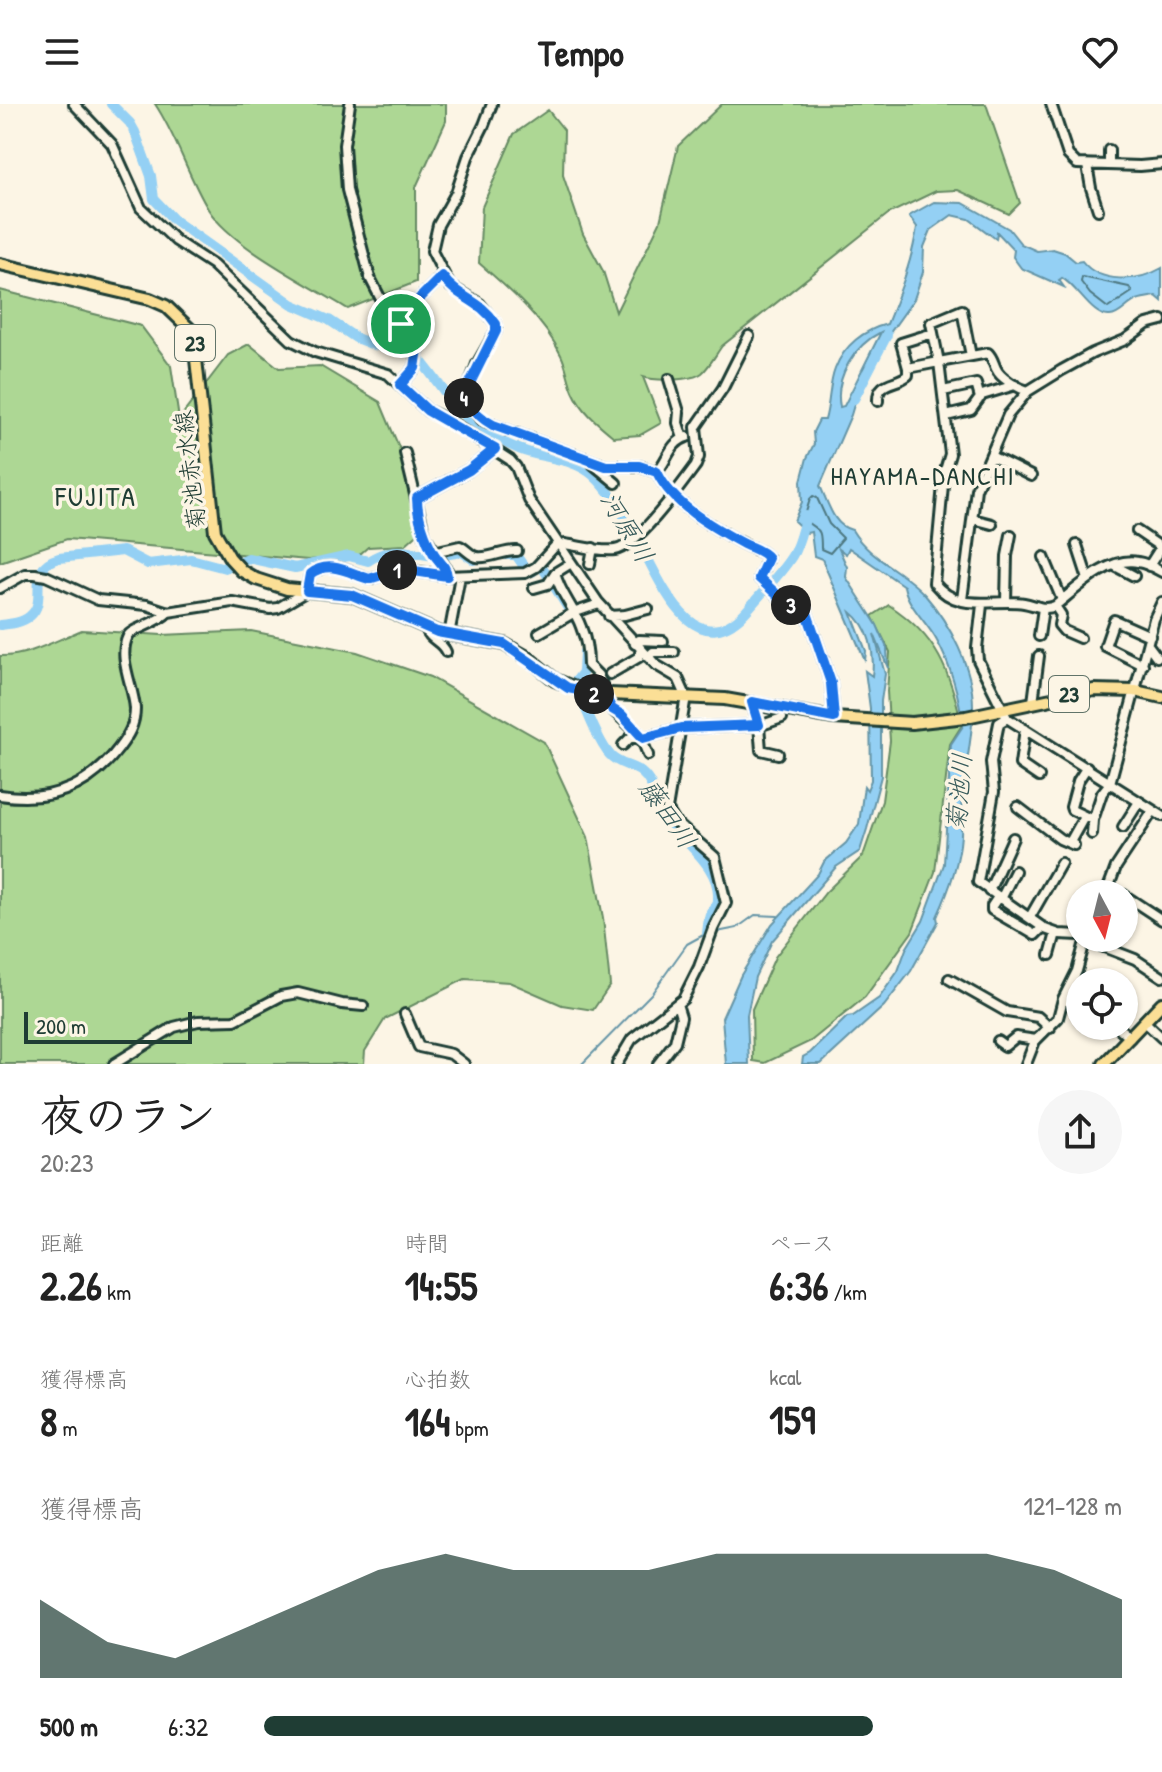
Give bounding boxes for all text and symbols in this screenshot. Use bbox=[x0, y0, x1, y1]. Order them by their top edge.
text: Tempo bbox=[538, 28, 624, 77]
icon: menu bbox=[40, 30, 84, 74]
icon: heart bbox=[1078, 30, 1122, 74]
pin bbox=[367, 290, 435, 358]
icon: arrive bbox=[379, 302, 423, 346]
road number: 23 bbox=[175, 325, 215, 361]
pin: 4 bbox=[444, 378, 484, 418]
text: 4 bbox=[460, 383, 468, 413]
street label: 菊池赤水線 bbox=[166, 409, 212, 532]
district label: HAYAMA-DANCHI bbox=[830, 458, 1016, 493]
district label: FUJITA bbox=[54, 477, 137, 515]
water label: 河原川 bbox=[592, 484, 663, 569]
pin: 1 bbox=[377, 550, 417, 590]
text: 1 bbox=[393, 555, 401, 585]
pin: 3 bbox=[771, 585, 811, 625]
text: 3 bbox=[786, 590, 796, 620]
pin: 2 bbox=[574, 674, 614, 714]
road number: 23 bbox=[1049, 676, 1089, 712]
text: 2 bbox=[589, 679, 599, 709]
water label: 菊池川 bbox=[938, 752, 979, 832]
water label: 藤田川 bbox=[632, 772, 705, 856]
north arrow bbox=[1066, 880, 1138, 952]
map controls bbox=[1066, 880, 1138, 1040]
button: locate bbox=[1066, 968, 1138, 1040]
scale bar bbox=[24, 1008, 192, 1044]
text: 200 m bbox=[36, 1011, 86, 1041]
text: 夜のラン bbox=[40, 1085, 216, 1145]
button: share bbox=[1038, 1090, 1122, 1174]
text: 20:23 bbox=[40, 1145, 94, 1180]
text: 距離 bbox=[40, 1228, 84, 1258]
text: 時間 bbox=[405, 1228, 449, 1258]
text: ペース bbox=[769, 1228, 834, 1258]
text: 2.26 bbox=[40, 1258, 102, 1312]
text: 14:55 bbox=[405, 1258, 477, 1312]
text: 6:36 bbox=[769, 1258, 828, 1312]
text: km bbox=[102, 1277, 131, 1307]
text: /km bbox=[828, 1277, 867, 1307]
text: kcal bbox=[769, 1362, 801, 1392]
text: 獲得標高 bbox=[40, 1364, 128, 1394]
text: 心拍数 bbox=[405, 1364, 471, 1394]
text: 159 bbox=[769, 1392, 815, 1446]
text: 8 bbox=[40, 1394, 57, 1448]
text: 164 bbox=[405, 1394, 450, 1448]
text: m bbox=[57, 1413, 77, 1443]
text: bpm bbox=[450, 1413, 489, 1443]
text: 121–128 m bbox=[1024, 1488, 1122, 1523]
text: 獲得標高 bbox=[40, 1491, 144, 1526]
text: 500 m bbox=[40, 1709, 98, 1744]
text: 6:32 bbox=[168, 1709, 208, 1744]

